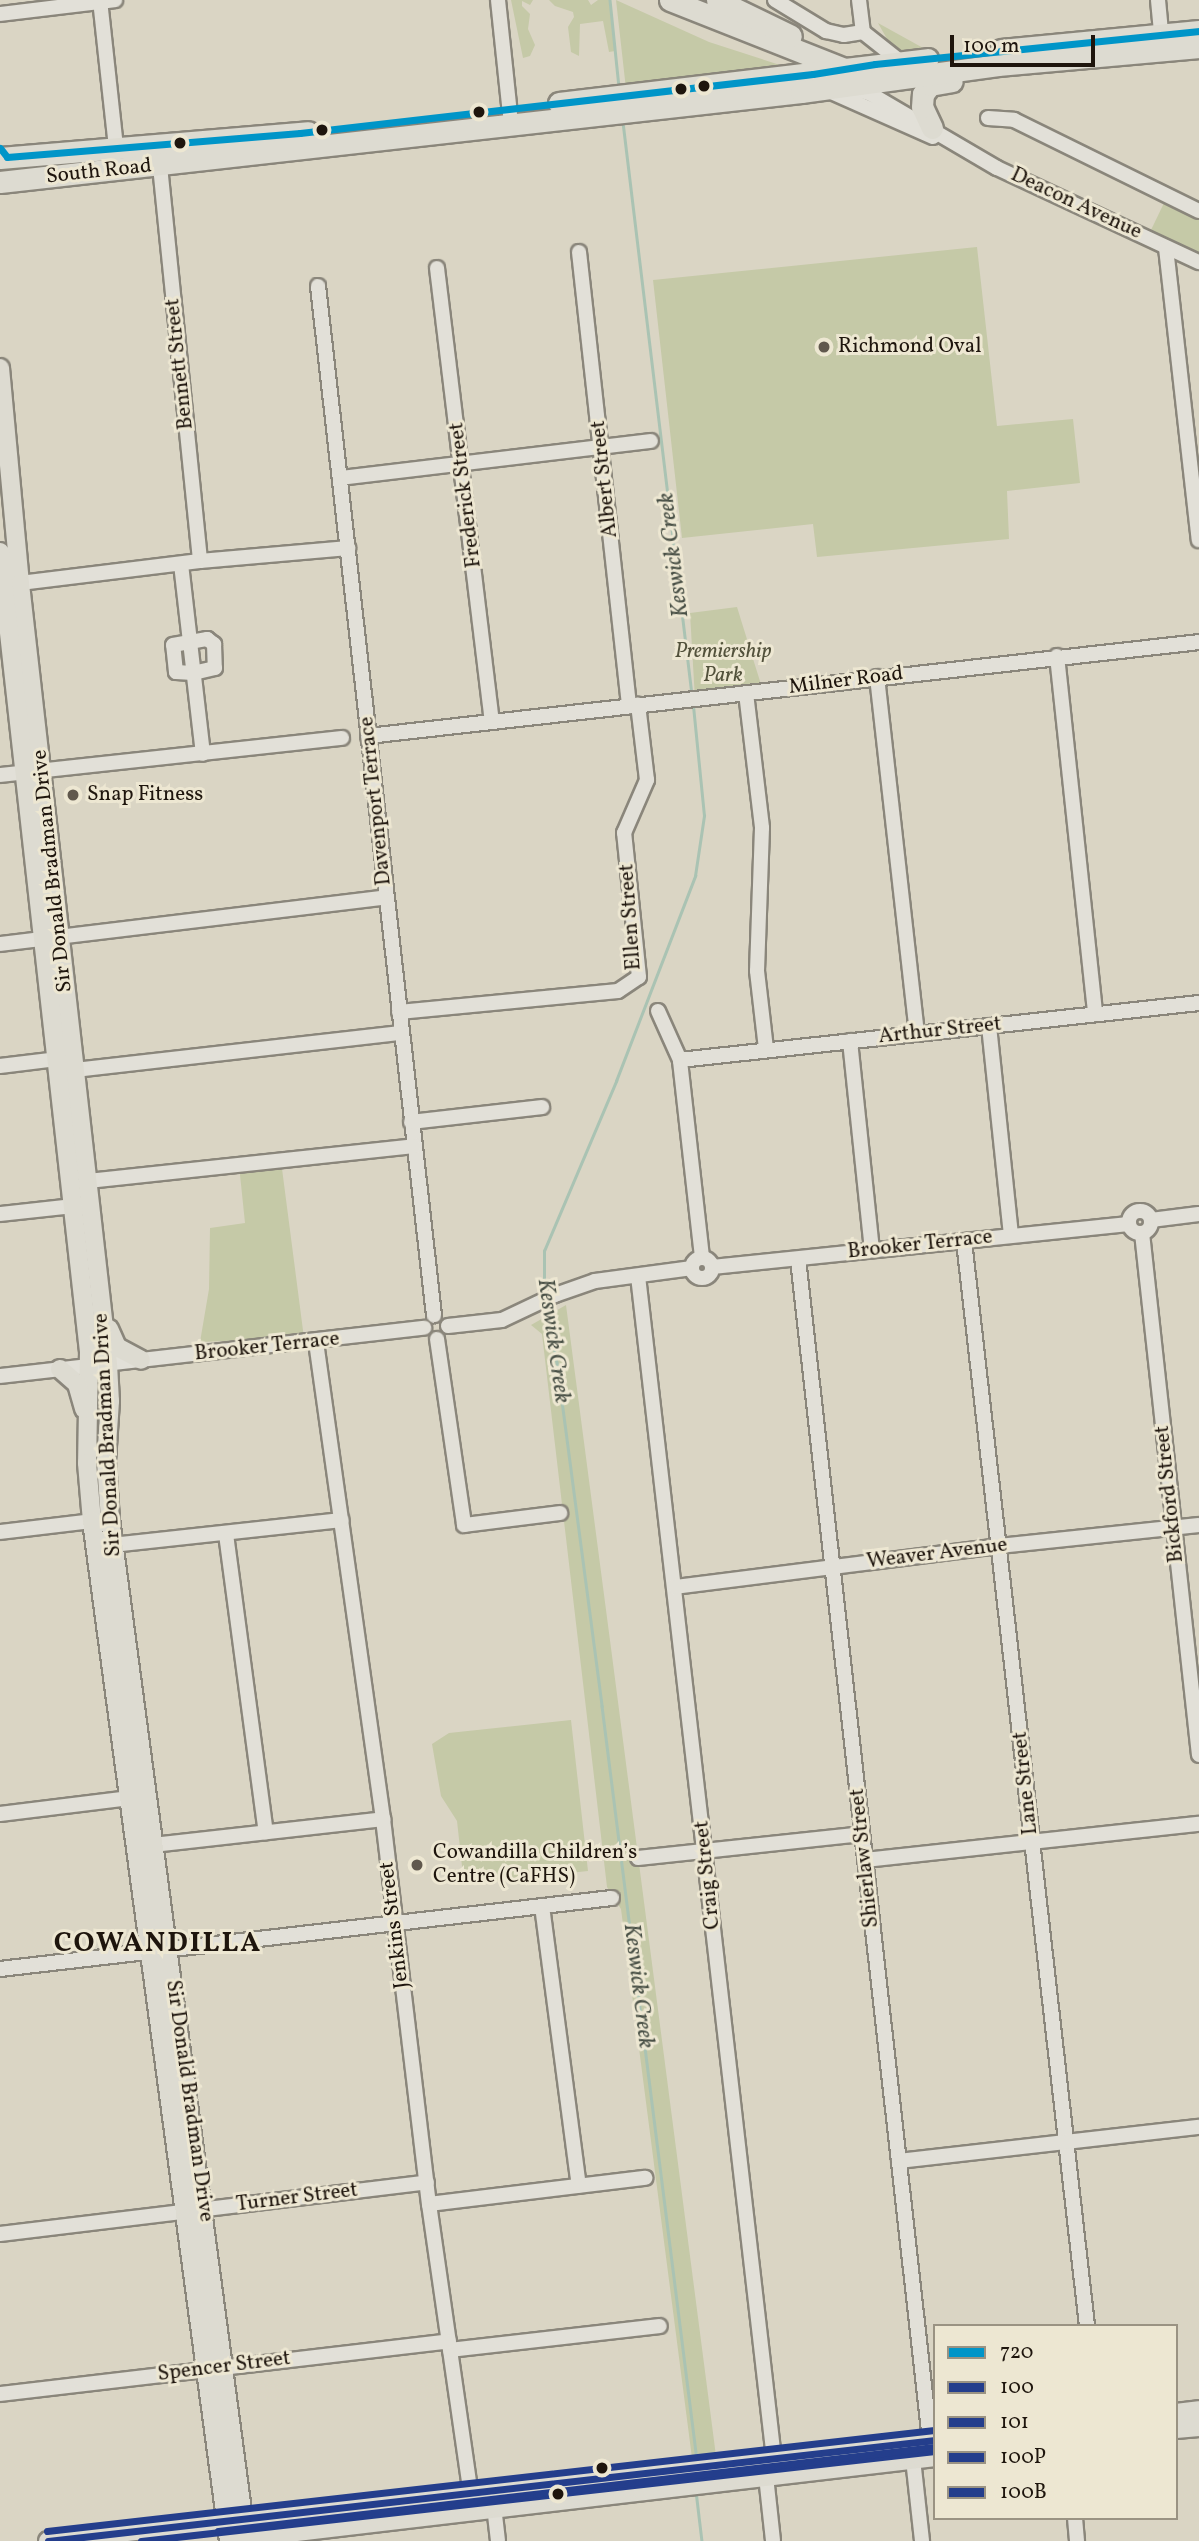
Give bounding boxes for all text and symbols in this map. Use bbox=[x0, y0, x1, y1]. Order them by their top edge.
scale bar bbox=[954, 21, 1099, 65]
text: 100 m bbox=[963, 32, 1020, 61]
unlabelled marker bbox=[697, 79, 711, 93]
unlabelled marker bbox=[674, 82, 688, 96]
unlabelled marker bbox=[472, 105, 486, 119]
unlabelled marker bbox=[315, 123, 329, 137]
unlabelled marker bbox=[173, 136, 187, 150]
street label: South Road bbox=[45, 154, 153, 190]
street label: Deacon Avenue bbox=[1006, 163, 1146, 245]
street label: Bennett Street bbox=[161, 297, 199, 431]
place label: Richmond Oval bbox=[838, 334, 982, 360]
marker: Richmond Oval bbox=[816, 339, 832, 355]
street label: Albert Street bbox=[586, 419, 624, 539]
street label: Frederick Street bbox=[445, 421, 487, 569]
water label: Keswick Creek bbox=[653, 491, 695, 619]
park label: Premiership Park bbox=[675, 639, 771, 689]
street label: Milner Road bbox=[787, 661, 905, 701]
street label: Davenport Terrace bbox=[355, 715, 397, 887]
street label: Sir Donald Bradman Drive bbox=[28, 748, 78, 994]
place label: Snap Fitness bbox=[87, 782, 203, 808]
marker: Snap Fitness bbox=[65, 787, 81, 803]
street label: Ellen Street bbox=[615, 863, 647, 971]
street label: Arthur Street bbox=[877, 1012, 1003, 1050]
street label: Brooker Terrace bbox=[846, 1225, 994, 1265]
water label: Keswick Creek bbox=[531, 1277, 575, 1405]
street label: Sir Donald Bradman Drive bbox=[89, 1313, 127, 1557]
street label: Brooker Terrace bbox=[193, 1327, 341, 1367]
street label: Bickford Street bbox=[1150, 1424, 1190, 1564]
street label: Weaver Avenue bbox=[865, 1533, 1009, 1575]
street label: Lane Street bbox=[1008, 1730, 1044, 1836]
street label: Shierlaw Street bbox=[845, 1787, 885, 1929]
street label: Craig Street bbox=[690, 1819, 726, 1931]
place label: Cowandilla Children’s Centre (CaFHS) bbox=[433, 1840, 637, 1890]
marker: Cowandilla Children’s Centre (CaFHS) bbox=[407, 1855, 427, 1875]
street label: Jenkins Street bbox=[375, 1860, 415, 1990]
water label: Keswick Creek bbox=[617, 1922, 659, 2050]
district label: COWANDILLA bbox=[55, 1927, 261, 1961]
street label: Sir Donald Bradman Drive bbox=[160, 1978, 218, 2224]
street label: Turner Street bbox=[235, 2178, 359, 2218]
legend bbox=[933, 2324, 1178, 2520]
text: 720 bbox=[1000, 2338, 1033, 2367]
street label: Spencer Street bbox=[156, 2346, 292, 2388]
text: 100 bbox=[1000, 2373, 1034, 2402]
text: 101 bbox=[1000, 2408, 1029, 2437]
text: 100P bbox=[1000, 2443, 1046, 2472]
unlabelled marker bbox=[595, 2461, 609, 2475]
text: 100B bbox=[1000, 2478, 1047, 2507]
unlabelled marker bbox=[551, 2487, 565, 2501]

